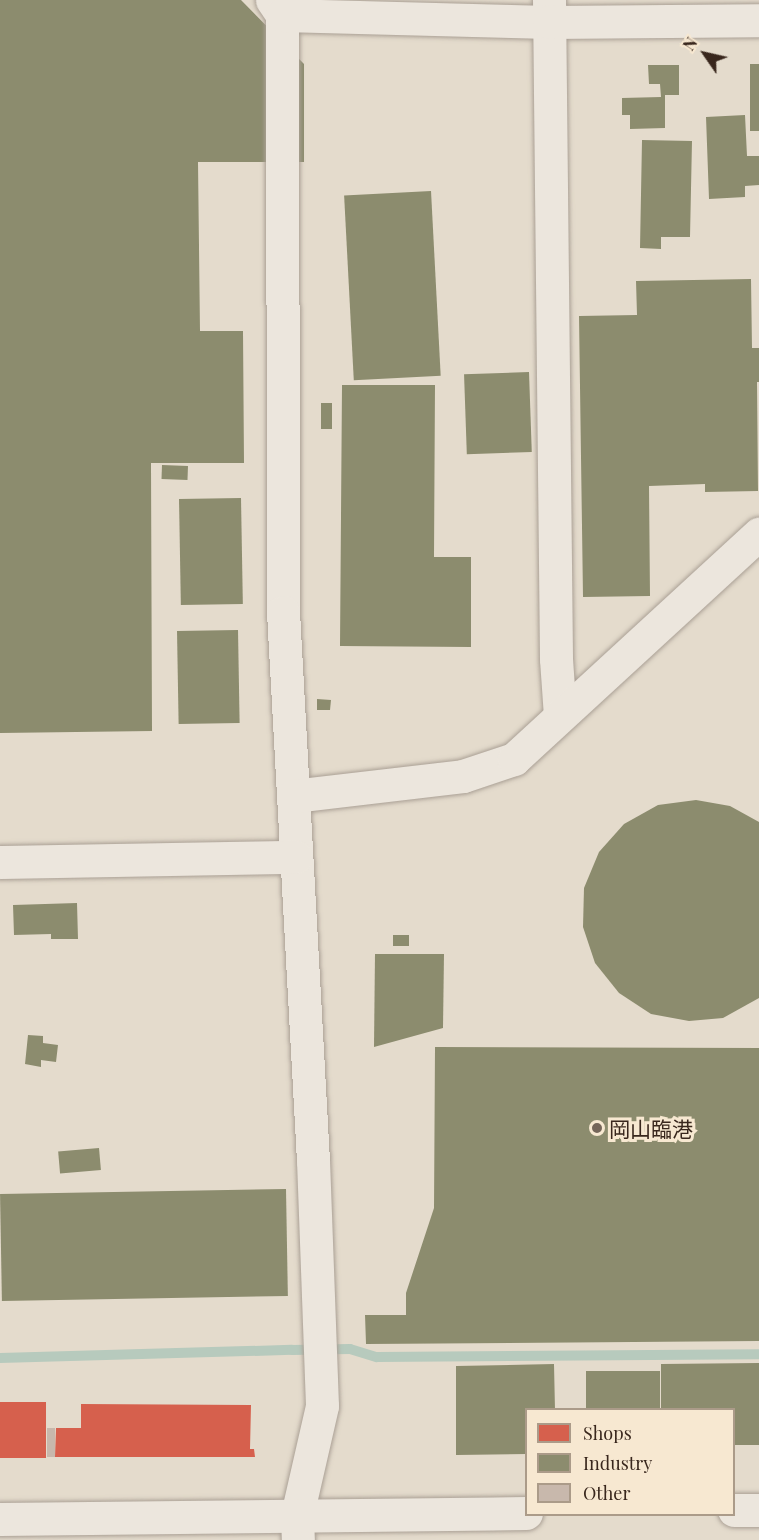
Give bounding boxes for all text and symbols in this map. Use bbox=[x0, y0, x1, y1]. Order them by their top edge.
north arrow bbox=[675, 24, 735, 84]
text: N bbox=[678, 33, 702, 54]
place label: 岡山臨港 bbox=[609, 1115, 693, 1141]
marker: 岡山臨港 bbox=[590, 1121, 604, 1135]
legend bbox=[525, 1408, 735, 1516]
text: Shops bbox=[583, 1421, 632, 1445]
text: Industry bbox=[583, 1451, 652, 1475]
text: Other bbox=[583, 1481, 630, 1505]

